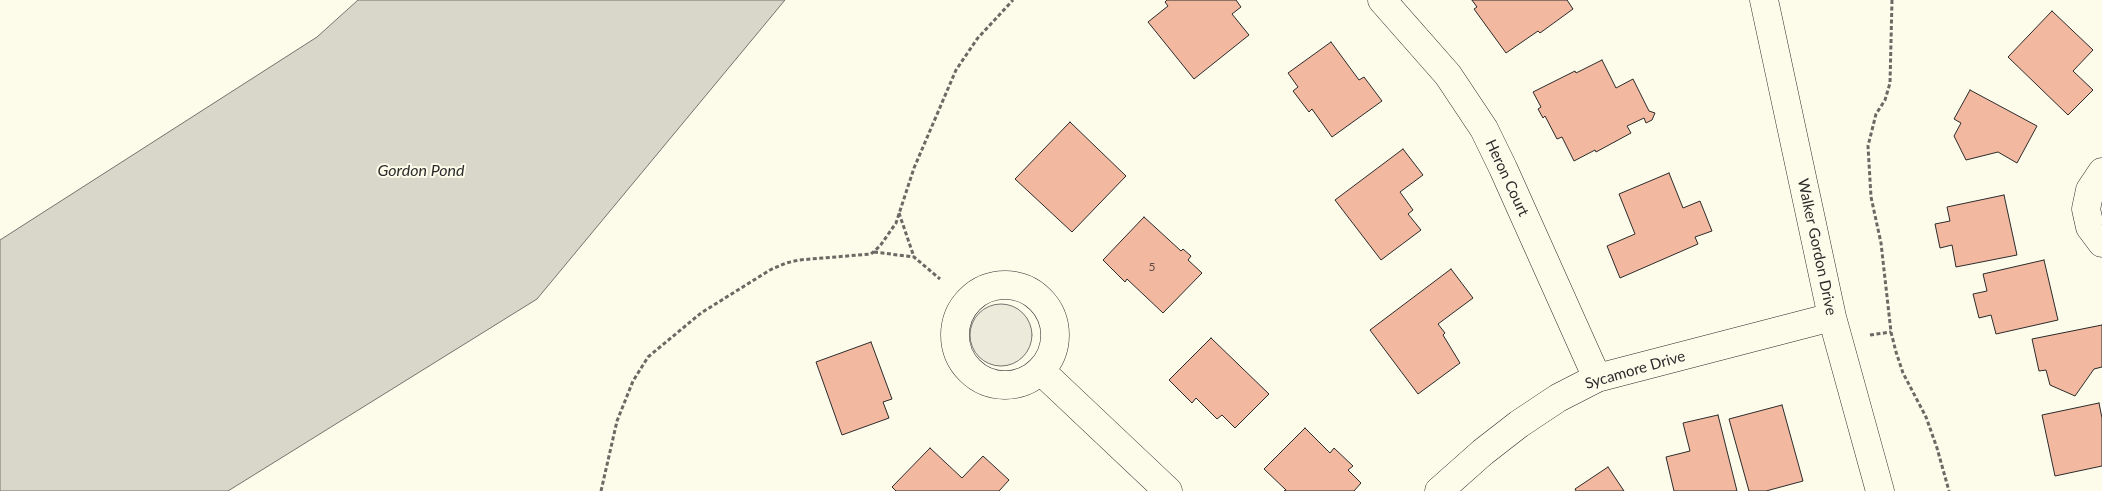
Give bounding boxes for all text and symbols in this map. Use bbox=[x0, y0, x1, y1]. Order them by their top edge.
street label: Heron Court bbox=[1481, 137, 1533, 219]
water label: Gordon Pond bbox=[377, 161, 465, 181]
street label: Walker Gordon Drive bbox=[1794, 177, 1840, 317]
house number: 5 bbox=[1149, 260, 1155, 274]
street label: Sycamore Drive bbox=[1583, 347, 1687, 393]

